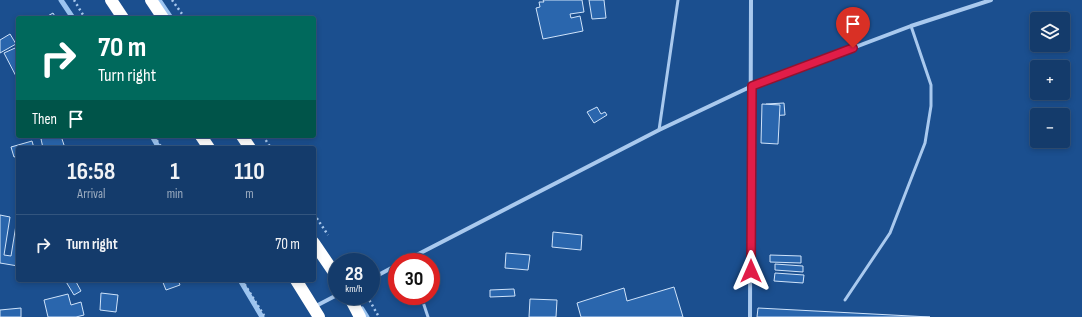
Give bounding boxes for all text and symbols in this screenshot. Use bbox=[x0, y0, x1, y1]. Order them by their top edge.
pin bbox=[836, 7.0, 870, 48]
map controls bbox=[1030, 12, 1070, 148]
button: layers bbox=[1030, 12, 1070, 52]
icon: arrive bbox=[842, 13, 864, 35]
text: 70 m bbox=[98, 31, 146, 64]
icon: right bbox=[32, 32, 84, 84]
button: + bbox=[1030, 60, 1070, 100]
text: Turn right bbox=[98, 65, 156, 86]
icon: arrive bbox=[65, 108, 87, 130]
button: − bbox=[1030, 108, 1070, 148]
text: Then bbox=[32, 110, 57, 129]
text: 16:58 bbox=[67, 157, 115, 186]
text: 1 bbox=[170, 157, 180, 186]
text: 110 bbox=[234, 157, 265, 186]
text: Arrival bbox=[77, 186, 105, 202]
text: min bbox=[167, 186, 183, 202]
text: m bbox=[245, 186, 254, 202]
icon: right bbox=[32, 234, 54, 256]
text: Turn right bbox=[66, 235, 118, 254]
text: 70 m bbox=[275, 235, 300, 254]
position arrow bbox=[730, 250, 772, 292]
speed limit sign: 30 bbox=[388, 253, 440, 305]
text: 28 bbox=[345, 262, 363, 286]
text: km/h bbox=[345, 283, 363, 295]

